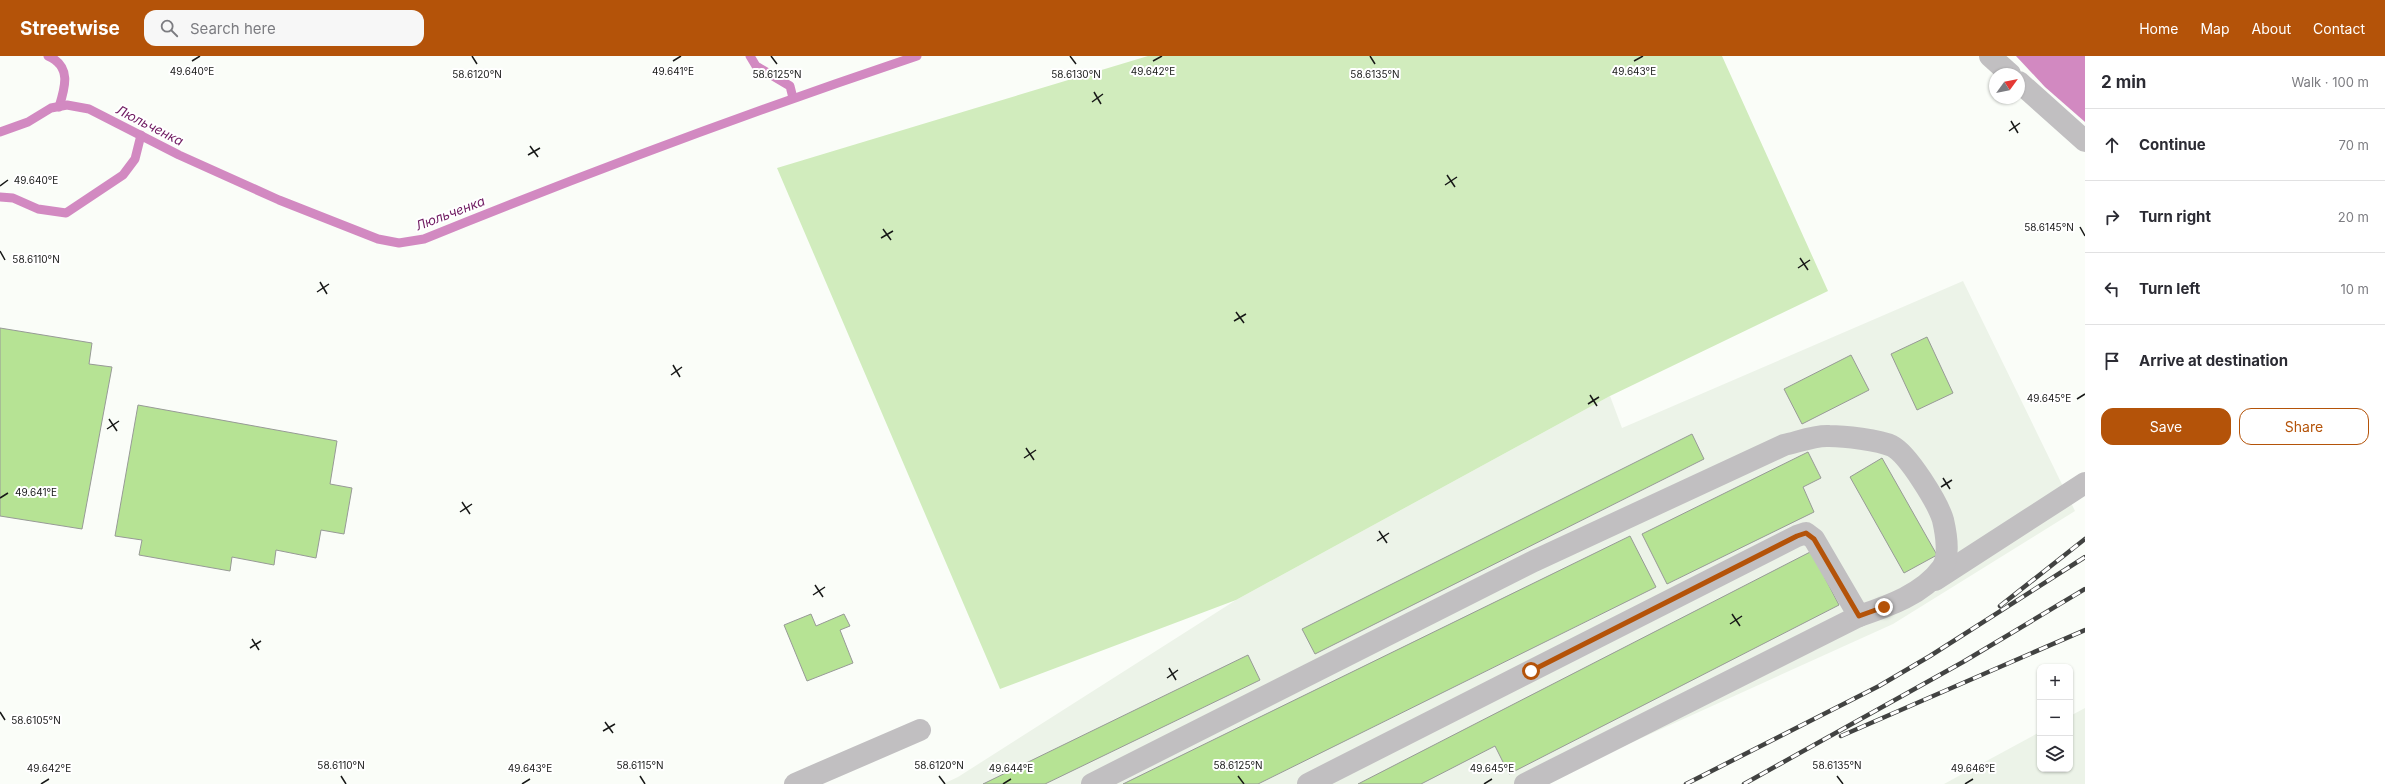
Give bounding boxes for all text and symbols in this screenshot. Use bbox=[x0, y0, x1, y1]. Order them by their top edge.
search box bbox=[144, 10, 424, 46]
text: Streetwise bbox=[20, 17, 120, 40]
icon: search bbox=[158, 17, 180, 39]
text: Search here bbox=[190, 19, 276, 38]
text: Home bbox=[2139, 20, 2178, 37]
text: Map bbox=[2200, 20, 2230, 37]
text: About bbox=[2252, 20, 2291, 37]
text: Contact bbox=[2313, 20, 2365, 37]
text: 49.640°E bbox=[170, 65, 214, 77]
text: 49.641°E bbox=[652, 65, 694, 77]
text: 49.642°E bbox=[1131, 65, 1175, 77]
text: 49.643°E bbox=[1612, 65, 1656, 77]
text: 58.6120°N bbox=[452, 68, 502, 80]
text: 58.6125°N bbox=[752, 68, 802, 80]
text: 58.6130°N bbox=[1051, 68, 1101, 80]
text: 58.6135°N bbox=[1350, 68, 1400, 80]
north arrow bbox=[1989, 68, 2025, 104]
text: 2 min bbox=[2101, 72, 2146, 92]
text: Walk · 100 m bbox=[2291, 74, 2369, 90]
water label: Люльченка bbox=[114, 101, 186, 149]
icon: ahead bbox=[2101, 134, 2123, 156]
text: Continue bbox=[2139, 135, 2206, 154]
text: 70 m bbox=[2339, 137, 2369, 153]
text: 49.640°E bbox=[14, 174, 58, 186]
water label: Люльченка bbox=[413, 192, 487, 234]
icon: right bbox=[2101, 206, 2123, 228]
text: Turn right bbox=[2139, 207, 2211, 226]
text: 20 m bbox=[2338, 209, 2369, 225]
text: 58.6145°N bbox=[2024, 221, 2074, 233]
text: 58.6110°N bbox=[12, 253, 60, 265]
icon: left bbox=[2101, 278, 2123, 300]
text: Turn left bbox=[2139, 279, 2200, 298]
text: 10 m bbox=[2340, 281, 2369, 297]
icon: arrive bbox=[2101, 350, 2123, 372]
text: Arrive at destination bbox=[2139, 351, 2288, 370]
text: 49.645°E bbox=[2027, 392, 2071, 404]
button: Save bbox=[2101, 408, 2231, 445]
button: Share bbox=[2239, 408, 2369, 445]
text: 49.641°E bbox=[15, 486, 57, 498]
route end bbox=[1875, 598, 1893, 616]
route start bbox=[1522, 662, 1540, 680]
map controls bbox=[2037, 664, 2073, 772]
button: + bbox=[2037, 664, 2073, 700]
button: − bbox=[2037, 700, 2073, 736]
text: 58.6105°N bbox=[11, 714, 61, 726]
button: layers bbox=[2037, 736, 2073, 772]
text: 58.6110°N bbox=[317, 759, 365, 771]
text: 58.6115°N bbox=[616, 759, 664, 771]
text: 58.6120°N bbox=[914, 759, 964, 771]
text: 58.6125°N bbox=[1213, 759, 1263, 771]
text: 58.6135°N bbox=[1812, 759, 1862, 771]
text: 49.642°E bbox=[27, 762, 71, 774]
text: 49.643°E bbox=[508, 762, 552, 774]
text: 49.644°E bbox=[989, 762, 1033, 774]
text: 49.645°E bbox=[1470, 762, 1514, 774]
text: 49.646°E bbox=[1951, 762, 1995, 774]

